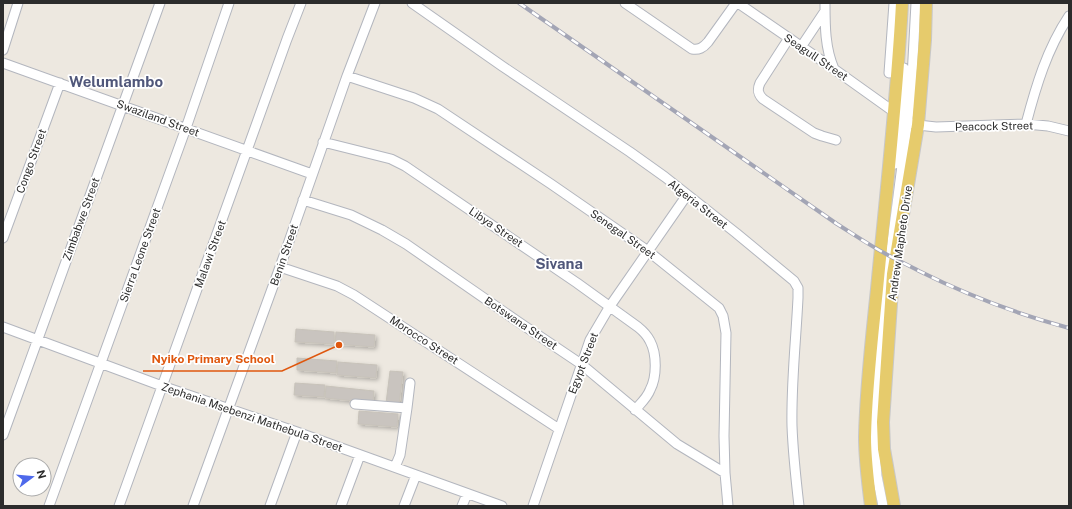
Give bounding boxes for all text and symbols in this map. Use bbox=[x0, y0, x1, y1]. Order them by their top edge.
street label: Seagull Street bbox=[782, 31, 850, 83]
district label: Welumlambo bbox=[69, 73, 163, 90]
street label: Swaziland Street bbox=[115, 97, 201, 139]
street label: Peacock Street bbox=[955, 119, 1033, 133]
street label: Congo Street bbox=[14, 127, 48, 195]
street label: Zimbabwe Street bbox=[60, 176, 102, 262]
street label: Algeria Street bbox=[666, 177, 730, 231]
street label: Andrew Mapheto Drive bbox=[886, 185, 914, 301]
street label: Libya Street bbox=[467, 205, 525, 249]
street label: Sierra Leone Street bbox=[117, 206, 163, 304]
street label: Senegal Street bbox=[588, 207, 658, 261]
street label: Malawi Street bbox=[192, 219, 228, 289]
street label: Benin Street bbox=[268, 223, 300, 287]
district label: Sivana bbox=[535, 255, 583, 272]
street label: Botswana Street bbox=[482, 294, 560, 352]
street label: Morocco Street bbox=[388, 313, 460, 367]
street label: Egypt Street bbox=[566, 331, 600, 395]
callout: Nyiko Primary School bbox=[143, 347, 282, 371]
text: Nyiko Primary School bbox=[151, 352, 275, 366]
street label: Zephania Msebenzi Mathebula Street bbox=[160, 380, 344, 454]
north arrow bbox=[12, 457, 52, 497]
text: N bbox=[35, 468, 49, 480]

